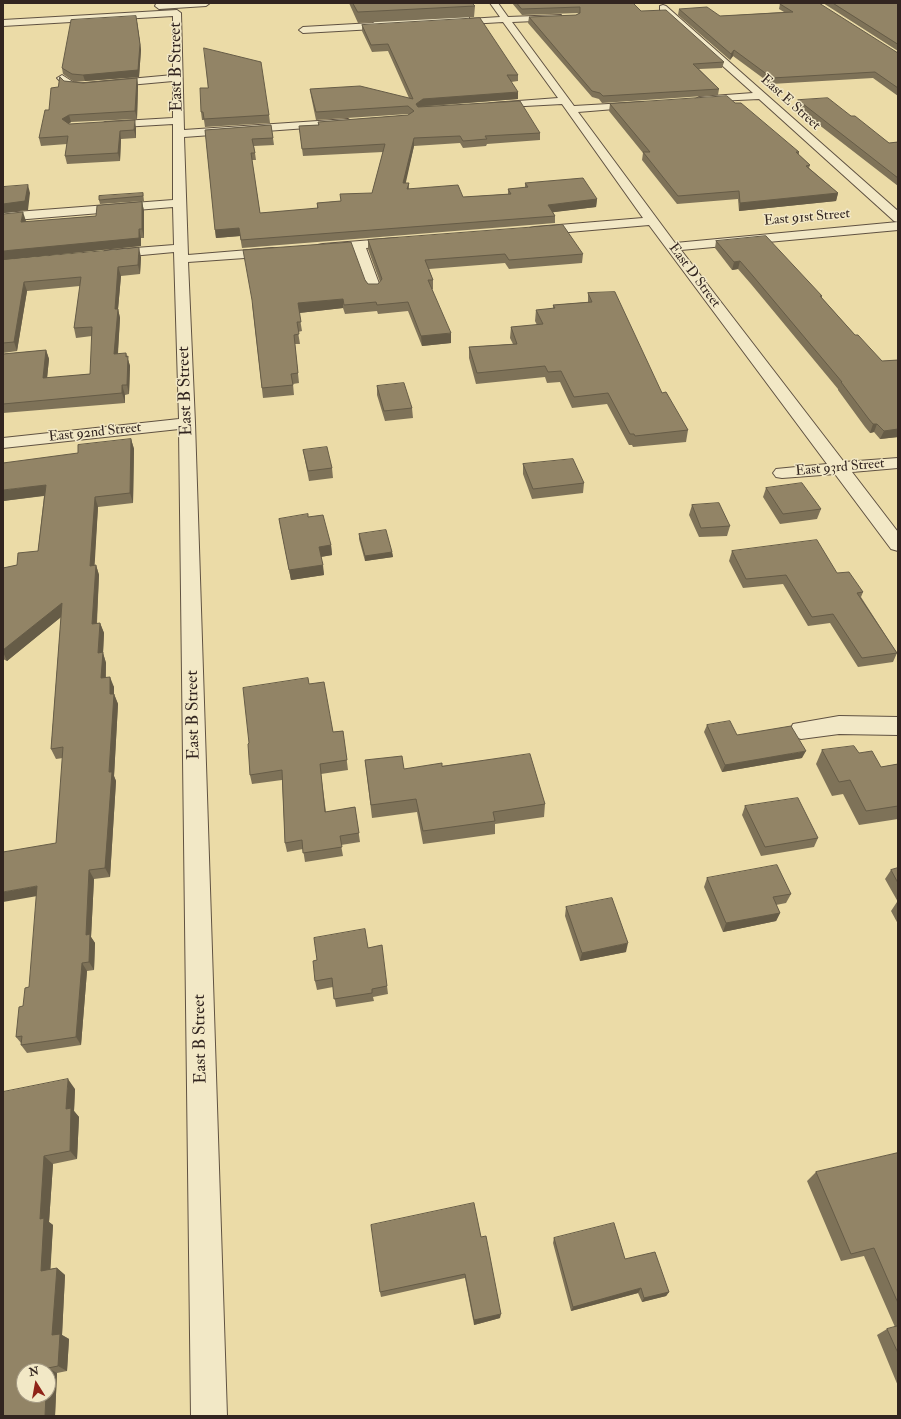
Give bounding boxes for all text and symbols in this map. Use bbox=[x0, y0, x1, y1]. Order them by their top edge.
street label: East B Street bbox=[166, 22, 188, 112]
street label: East E Street bbox=[757, 72, 823, 134]
street label: East 91st Street bbox=[763, 206, 851, 230]
street label: East D Street bbox=[664, 241, 724, 311]
street label: East B Street bbox=[174, 346, 198, 436]
street label: East 92nd Street bbox=[48, 420, 142, 446]
street label: East 93rd Street bbox=[795, 456, 885, 480]
street label: East B Street bbox=[183, 670, 205, 760]
street label: East B Street bbox=[190, 994, 212, 1084]
north arrow bbox=[16, 1363, 56, 1403]
text: N bbox=[28, 1364, 40, 1379]

